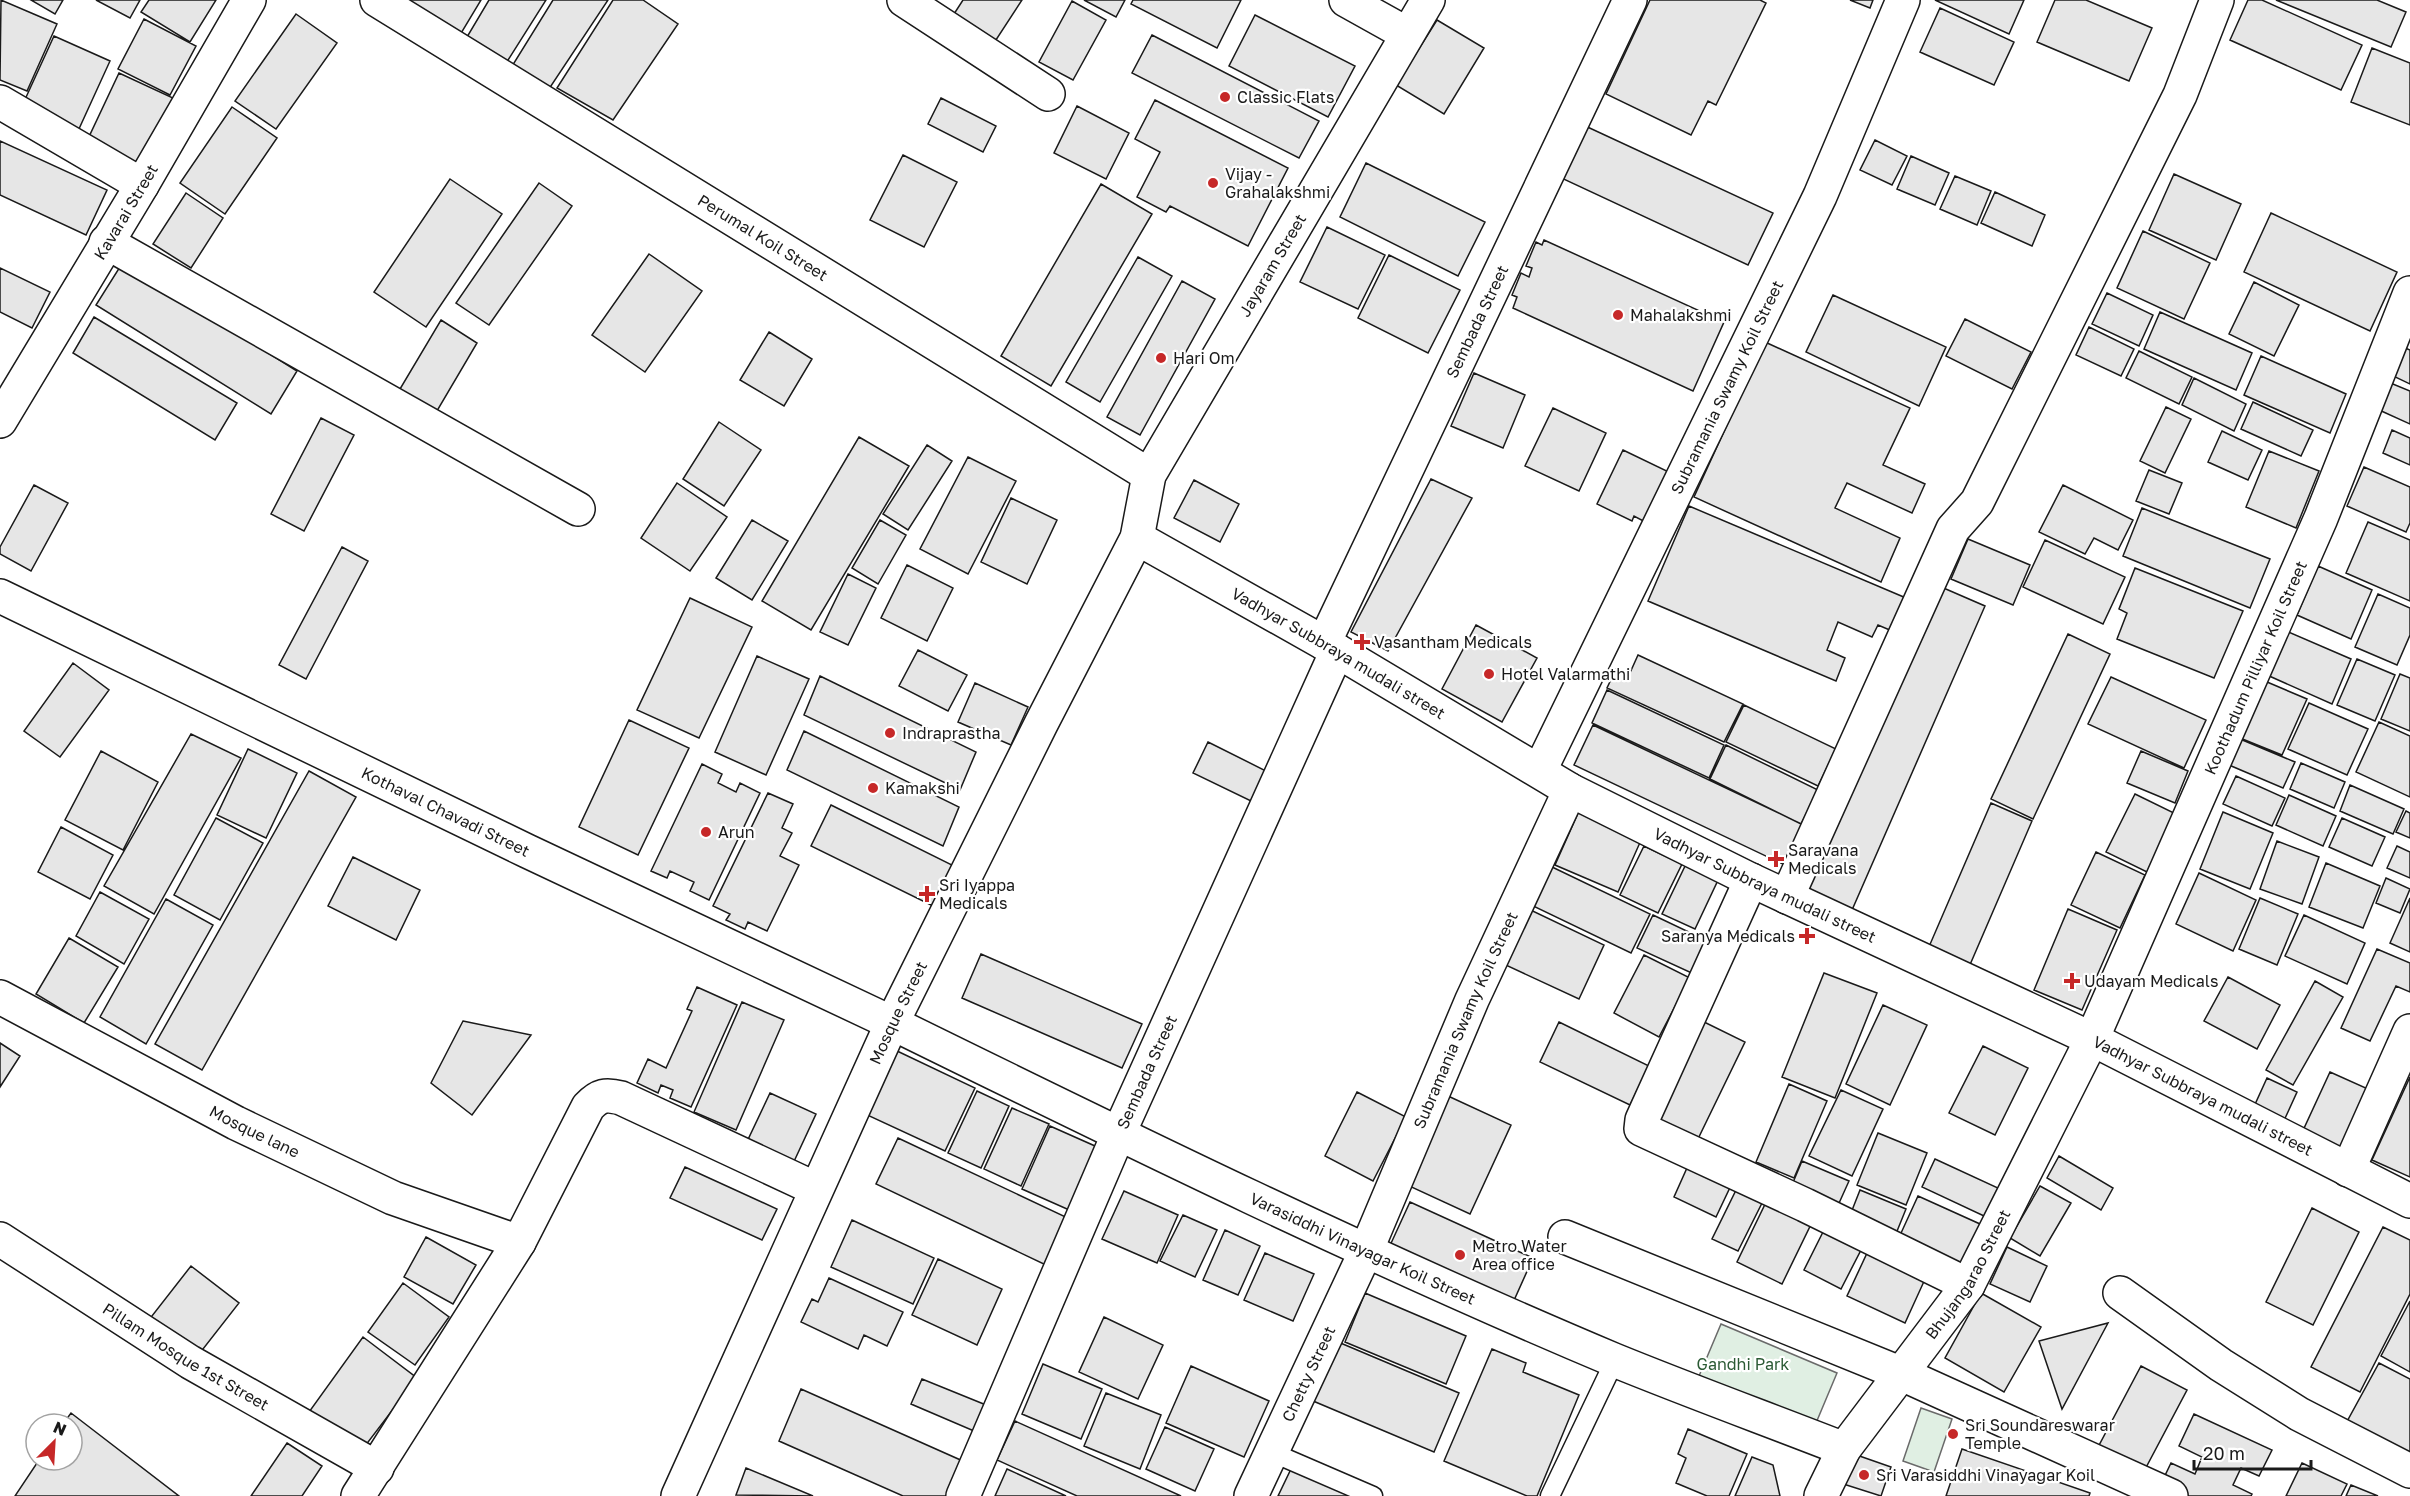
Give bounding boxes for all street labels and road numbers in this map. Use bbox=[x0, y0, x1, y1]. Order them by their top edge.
street label: Kavarai Street bbox=[89, 160, 162, 263]
street label: Perumal Koil Street bbox=[694, 190, 832, 285]
street label: Jayaram Street bbox=[1234, 210, 1310, 320]
street label: Sembada Street bbox=[1442, 262, 1512, 381]
street label: Subramania Swamy Koil Street bbox=[1666, 277, 1787, 497]
street label: Koothadum Pilliyar Koil Street bbox=[2200, 558, 2311, 778]
street label: Vadhyar Subbraya mudali street bbox=[1228, 583, 1449, 723]
street label: Kothaval Chavadi Street bbox=[358, 762, 533, 861]
street label: Vadhyar Subbraya mudali street bbox=[1651, 823, 1879, 947]
street label: Subramania Swamy Koil Street bbox=[1409, 908, 1522, 1132]
street label: Mosque Street bbox=[865, 958, 931, 1067]
street label: Sembada Street bbox=[1112, 1012, 1181, 1132]
street label: Vadhyar Subbraya mudali street bbox=[2090, 1031, 2316, 1160]
street label: Mosque lane bbox=[206, 1101, 303, 1162]
street label: Varasiddhi Vinayagar Koil Street bbox=[1247, 1188, 1479, 1309]
street label: Bhujangarao Street bbox=[1921, 1206, 2014, 1343]
street label: Pillam Mosque 1st Street bbox=[99, 1298, 273, 1415]
street label: Chetty Street bbox=[1277, 1323, 1339, 1425]

